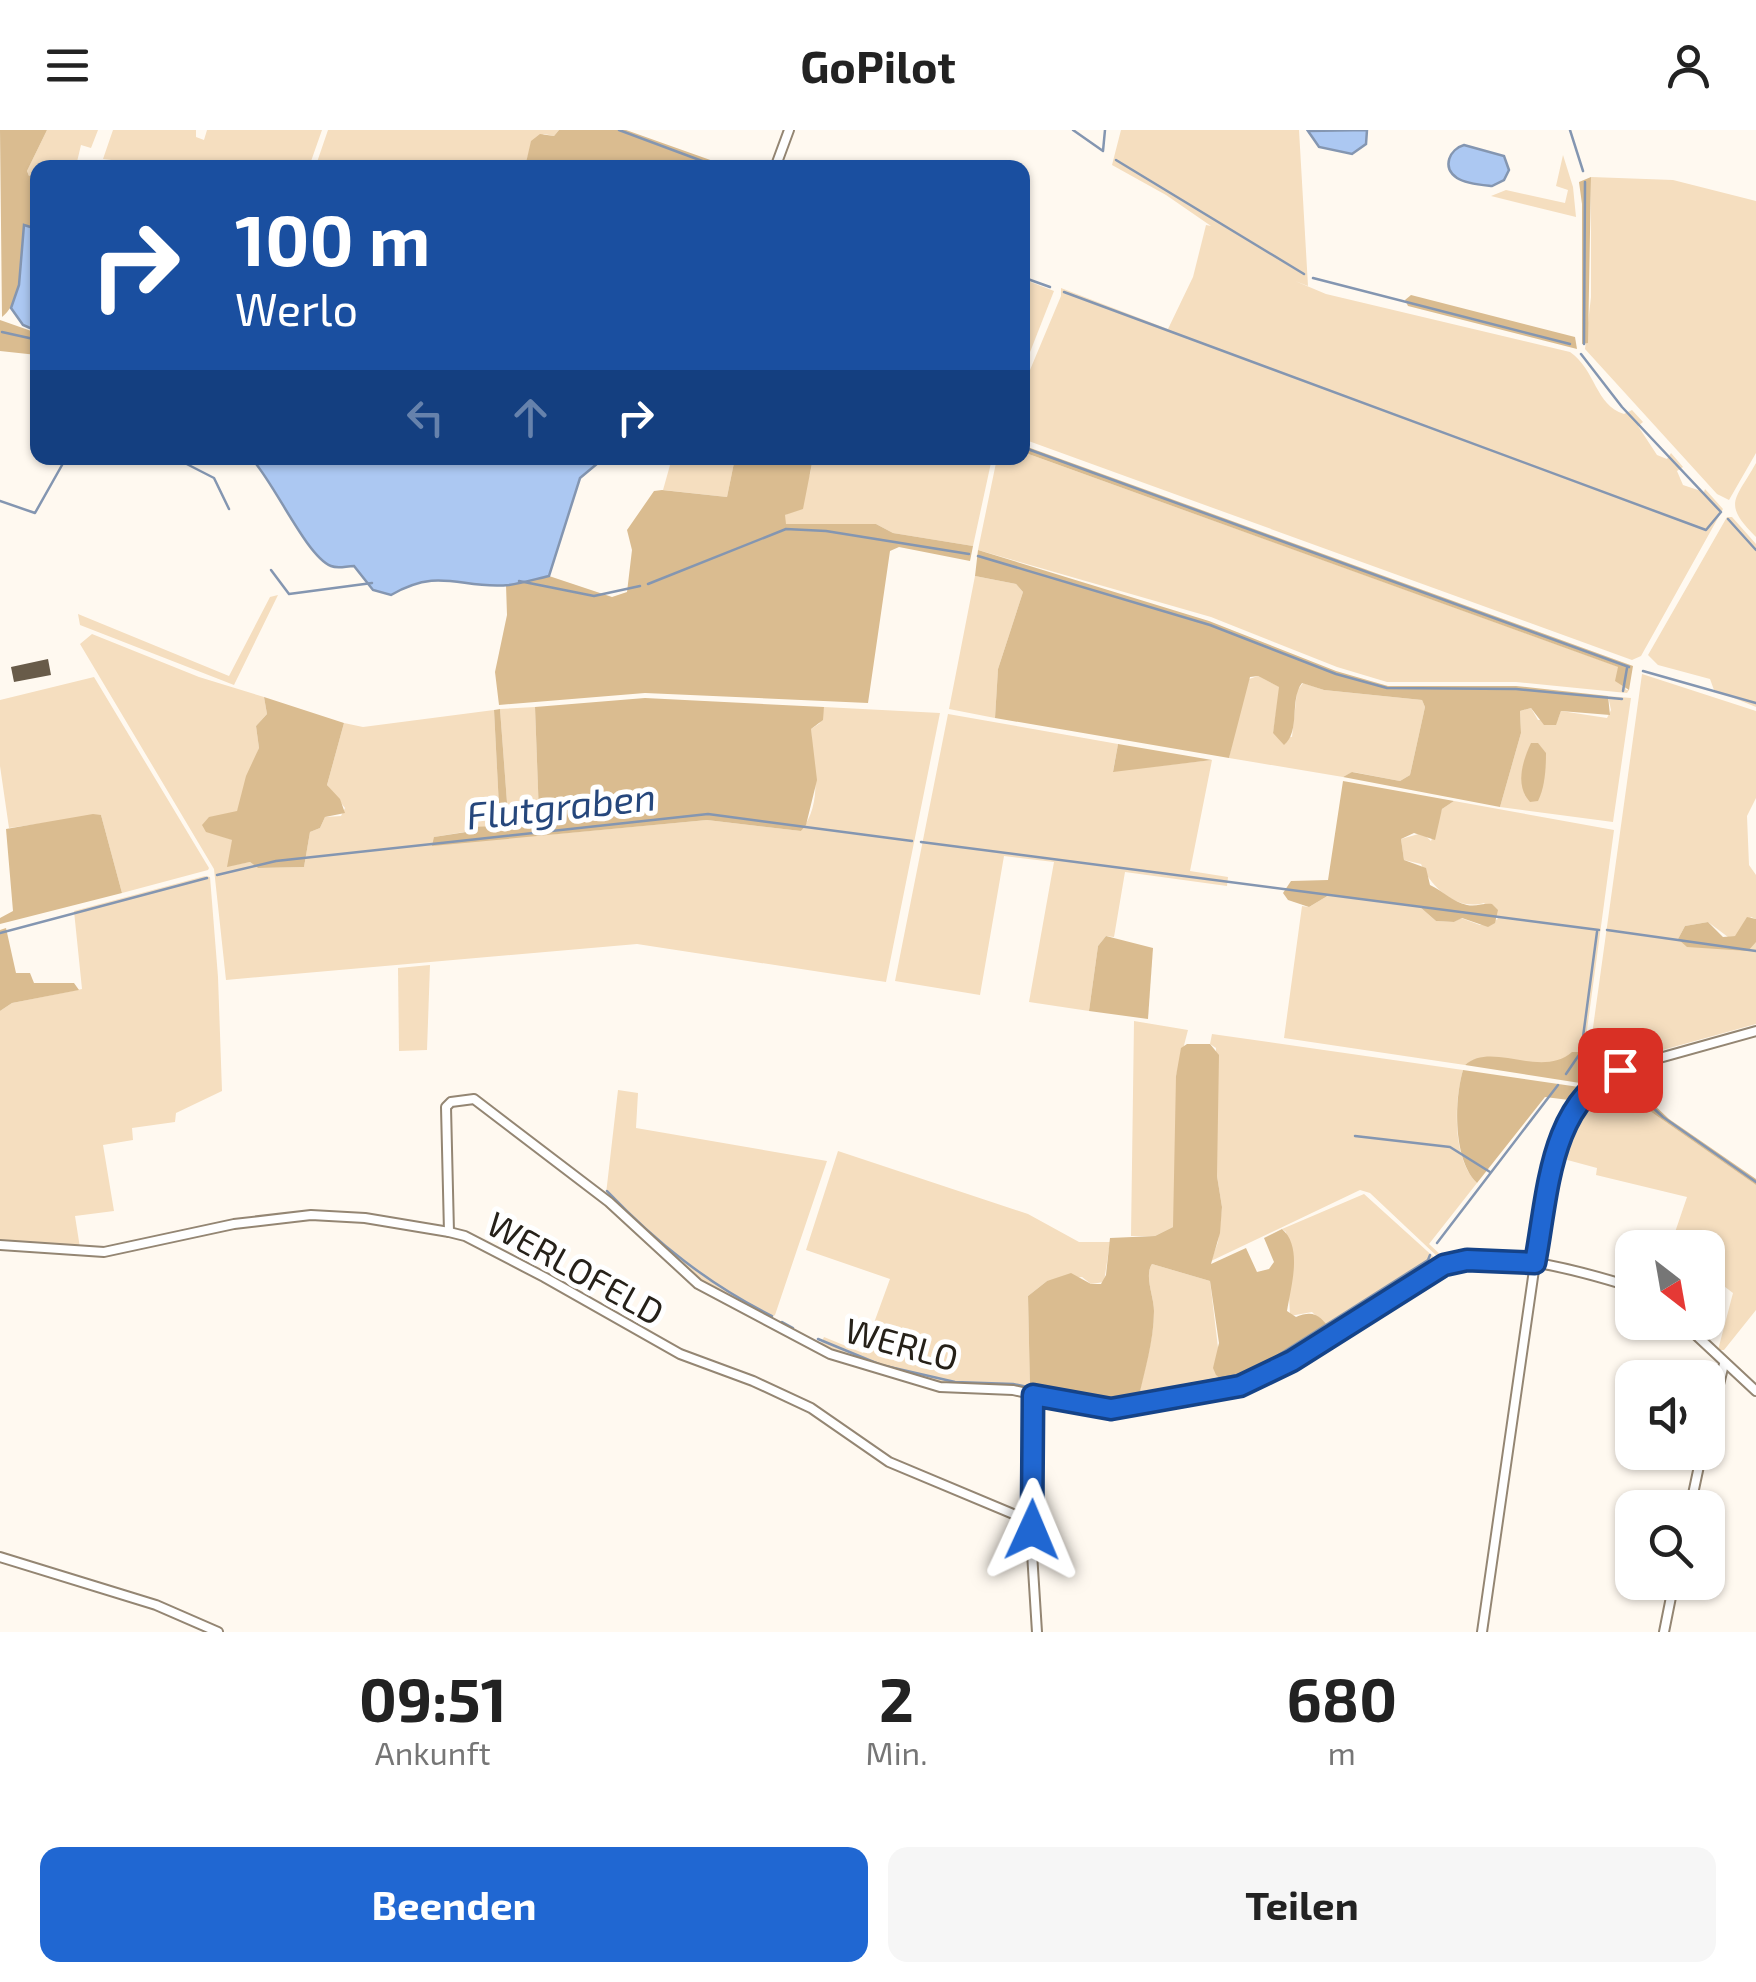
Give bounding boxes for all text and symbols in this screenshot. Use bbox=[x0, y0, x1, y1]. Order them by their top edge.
icon: menu bbox=[40, 38, 95, 93]
text: GoPilot bbox=[800, 38, 956, 92]
icon: person bbox=[1661, 38, 1716, 93]
text: 100 m bbox=[235, 196, 430, 280]
icon: right bbox=[70, 200, 200, 330]
text: Werlo bbox=[235, 281, 358, 335]
icon: left bbox=[398, 390, 453, 445]
icon: ahead bbox=[503, 390, 558, 445]
icon: right bbox=[608, 390, 663, 445]
water label: Flutgraben bbox=[464, 772, 658, 838]
pin bbox=[1578, 1028, 1663, 1113]
icon: arrive bbox=[1593, 1043, 1648, 1098]
street label: WERLOFELD bbox=[481, 1201, 671, 1333]
north arrow bbox=[1615, 1230, 1725, 1340]
map controls bbox=[1615, 1230, 1725, 1600]
street label: WERLO bbox=[841, 1308, 963, 1378]
button: sound bbox=[1615, 1360, 1725, 1470]
position arrow bbox=[980, 1478, 1084, 1582]
button: search bbox=[1615, 1490, 1725, 1600]
text: 09:51 bbox=[359, 1662, 507, 1734]
text: 2 bbox=[879, 1662, 914, 1734]
text: 680 bbox=[1286, 1662, 1397, 1734]
text: Ankunft bbox=[375, 1733, 491, 1771]
text: Min. bbox=[866, 1733, 928, 1771]
text: m bbox=[1328, 1733, 1356, 1771]
button: Beenden bbox=[40, 1847, 868, 1962]
button: Teilen bbox=[888, 1847, 1716, 1962]

